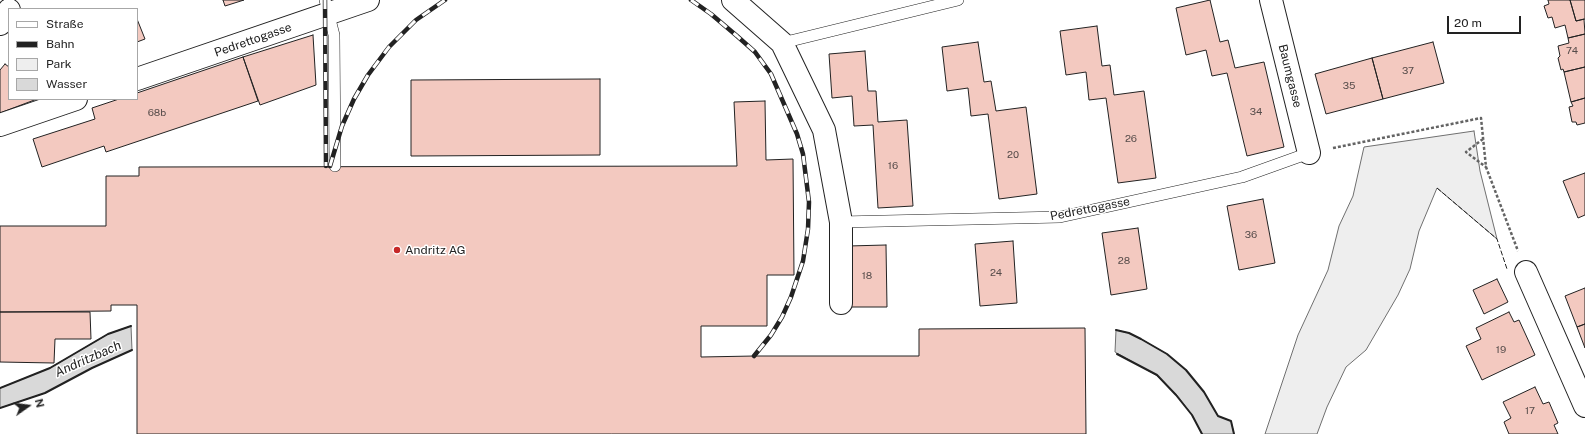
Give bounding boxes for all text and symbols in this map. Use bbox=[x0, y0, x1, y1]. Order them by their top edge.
legend bbox=[8, 8, 138, 100]
scale bar bbox=[1449, 8, 1523, 34]
text: 20 m bbox=[1454, 16, 1482, 30]
text: Straße bbox=[46, 17, 83, 31]
street label: Pedrettogasse bbox=[212, 20, 294, 60]
text: Bahn bbox=[46, 37, 75, 51]
street label: Baumgasse bbox=[1275, 43, 1305, 109]
house number: 74 bbox=[1566, 45, 1578, 57]
text: Park bbox=[46, 57, 72, 71]
house number: 37 bbox=[1402, 65, 1414, 77]
text: Wasser bbox=[46, 77, 87, 91]
house number: 35 bbox=[1343, 80, 1355, 92]
house number: 34 bbox=[1250, 106, 1262, 118]
house number: 68b bbox=[148, 107, 166, 119]
house number: 26 bbox=[1125, 133, 1137, 145]
house number: 20 bbox=[1007, 149, 1019, 161]
house number: 16 bbox=[888, 160, 898, 172]
street label: Pedrettogasse bbox=[1049, 194, 1131, 224]
house number: 36 bbox=[1245, 229, 1257, 241]
place label: Andritz AG bbox=[405, 243, 466, 257]
marker: Andritz AG bbox=[392, 245, 402, 255]
house number: 28 bbox=[1118, 255, 1130, 267]
house number: 24 bbox=[990, 267, 1002, 279]
house number: 18 bbox=[862, 270, 872, 282]
water label: Andritzbach bbox=[52, 337, 124, 381]
house number: 19 bbox=[1496, 344, 1506, 356]
north arrow bbox=[8, 386, 48, 426]
text: N bbox=[33, 397, 47, 409]
house number: 17 bbox=[1525, 405, 1535, 417]

